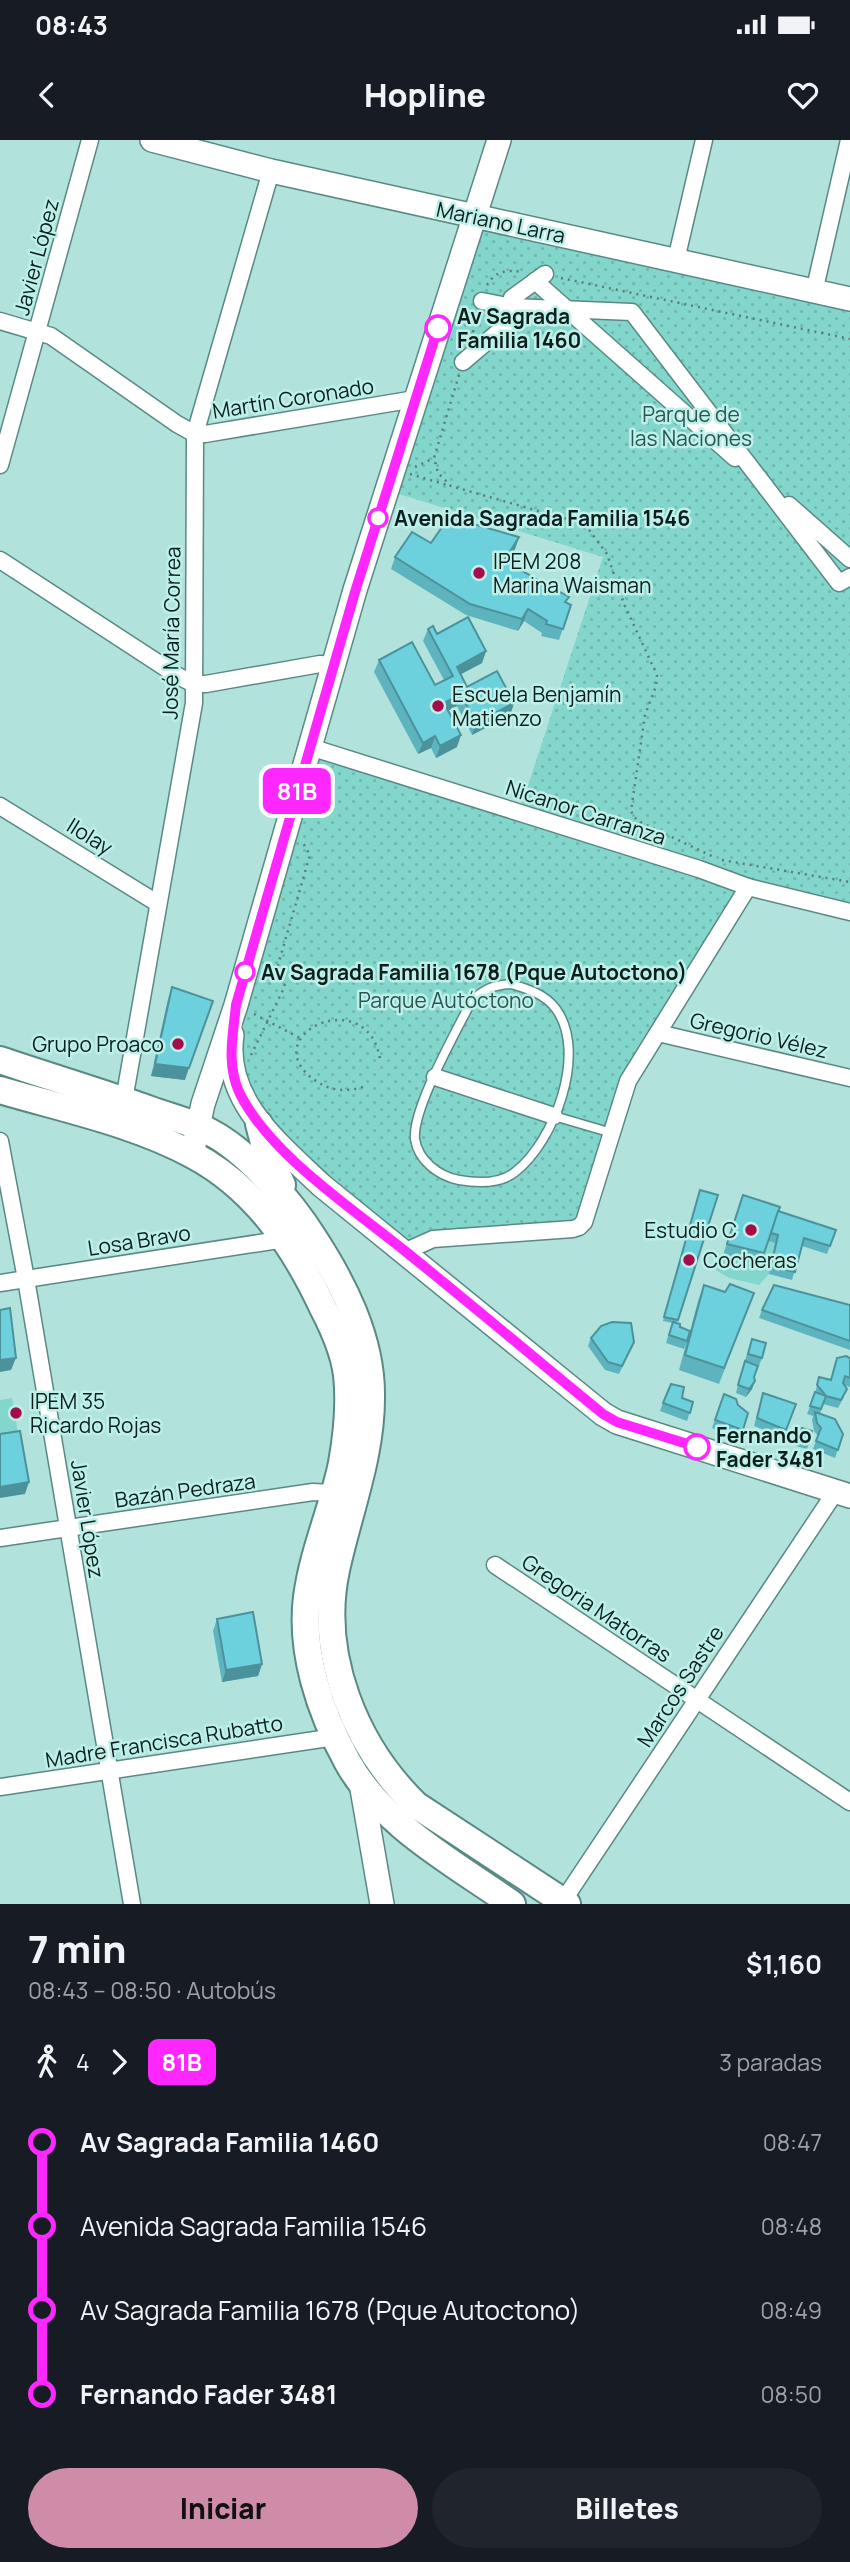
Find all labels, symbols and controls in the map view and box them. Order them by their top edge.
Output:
text: 08:43 [35,7,108,43]
text: Hopline [364,73,486,117]
icon: back [28,76,66,114]
icon: heart [784,76,822,114]
street label: Mariano Larra [434,195,568,249]
street label: Javier López [7,196,65,318]
place label: Av Sagrada Familia 1460 [457,302,581,354]
marker: Av Sagrada Familia 1460 [425,315,451,341]
street label: Martín Coronado [210,371,376,425]
park label: Parque de las Naciones [630,400,752,452]
place label: Avenida Sagrada Familia 1546 [394,504,690,532]
marker: Avenida Sagrada Familia 1546 [368,508,388,528]
street label: José María Correa [155,546,187,720]
place label: IPEM 208 Marina Waisman [493,547,651,599]
marker: IPEM 208 Marina Waisman [471,565,487,581]
place label: Escuela Benjamín Matienzo [452,680,622,732]
marker: Escuela Benjamín Matienzo [430,698,446,714]
line badge: 81B [257,768,337,814]
street label: Nicanor Carranza [502,773,670,851]
text: 81B [277,774,317,807]
street label: Ilolay [62,811,118,861]
place label: Av Sagrada Familia 1678 (Pque Autoctono) [261,958,687,986]
marker: Av Sagrada Familia 1678 (Pque Autoctono) [235,962,255,982]
park label: Parque Autóctono [358,986,534,1014]
street label: Gregorio Vélez [687,1006,831,1064]
place label: Grupo Proaco [32,1030,164,1058]
marker: Grupo Proaco [170,1036,186,1052]
place label: Estudio C [644,1216,737,1244]
street label: Losa Bravo [86,1218,192,1262]
marker: Estudio C [743,1222,759,1238]
place label: Cocheras [703,1246,797,1274]
marker: Cocheras [681,1252,697,1268]
place label: IPEM 35 Ricardo Rojas [30,1387,161,1439]
marker: IPEM 35 Ricardo Rojas [8,1405,24,1421]
place label: Fernando Fader 3481 [716,1421,824,1473]
marker: Fernando Fader 3481 [684,1434,710,1460]
street label: Javier López [65,1458,111,1580]
street label: Bazán Pedraza [113,1466,257,1514]
street label: Gregoria Matorras [517,1548,677,1668]
street label: Marcos Sastre [630,1620,730,1752]
street label: Madre Francisca Rubatto [43,1708,285,1774]
text: 7 min [28,1922,127,1974]
text: $1,160 [746,1946,822,1982]
text: 08:43 – 08:50 · Autobús [28,1974,276,2006]
icon: walk [28,2043,66,2081]
icon: forward [100,2043,138,2081]
text: 81B [162,2045,202,2078]
text: 4 [76,2046,90,2078]
text: 3 paradas [719,2046,822,2078]
text: Av Sagrada Familia 1460 [80,2124,379,2160]
text: 08:47 [763,2126,822,2158]
text: Avenida Sagrada Familia 1546 [80,2208,427,2244]
text: 08:48 [761,2210,822,2242]
text: Av Sagrada Familia 1678 (Pque Autoctono) [80,2292,580,2328]
text: 08:49 [760,2294,822,2326]
text: Fernando Fader 3481 [80,2376,337,2412]
text: 08:50 [760,2378,822,2410]
button: Iniciar [28,2468,418,2548]
button: Billetes [432,2468,822,2548]

